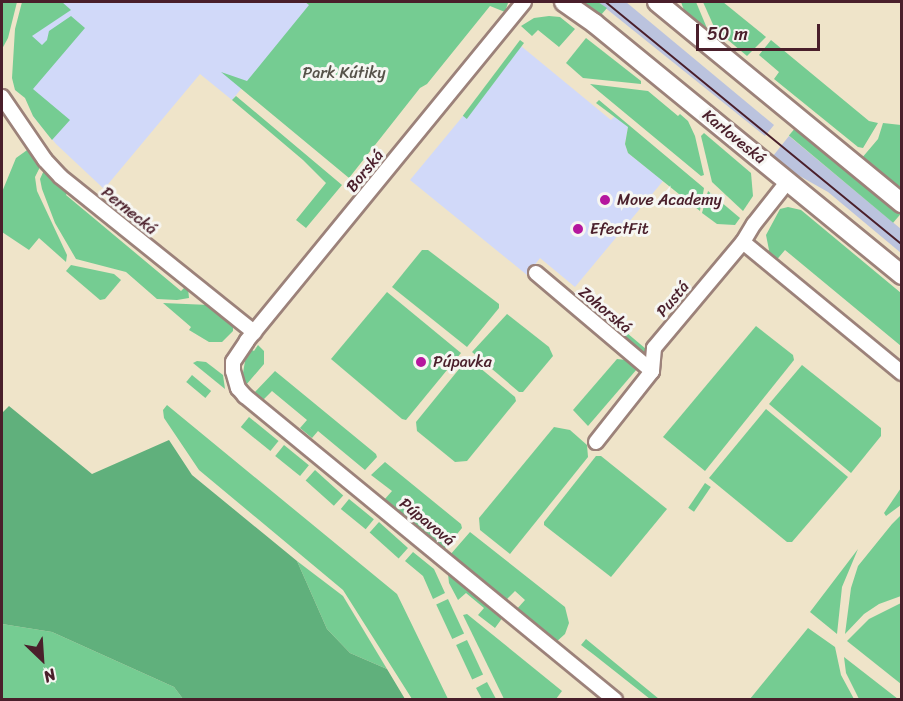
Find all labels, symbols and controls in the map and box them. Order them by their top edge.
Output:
scale bar [699,12,824,50]
text: 50 m [707,18,748,50]
park label: Park Kútiky [302,63,386,83]
street label: Karloveská [698,106,770,168]
street label: Borská [342,146,388,196]
street label: Pernecká [97,183,161,239]
place label: Move Academy [617,190,722,210]
marker: Move Academy [598,193,612,207]
place label: EfectFit [590,219,649,239]
marker: EfectFit [571,222,585,236]
street label: Pustá [653,277,693,321]
street label: Zohorská [575,282,635,338]
place label: Púpavka [433,352,492,372]
marker: Púpavka [414,355,428,369]
street label: Púpavová [395,494,459,550]
north arrow [12,629,72,689]
text: N [39,660,61,691]

